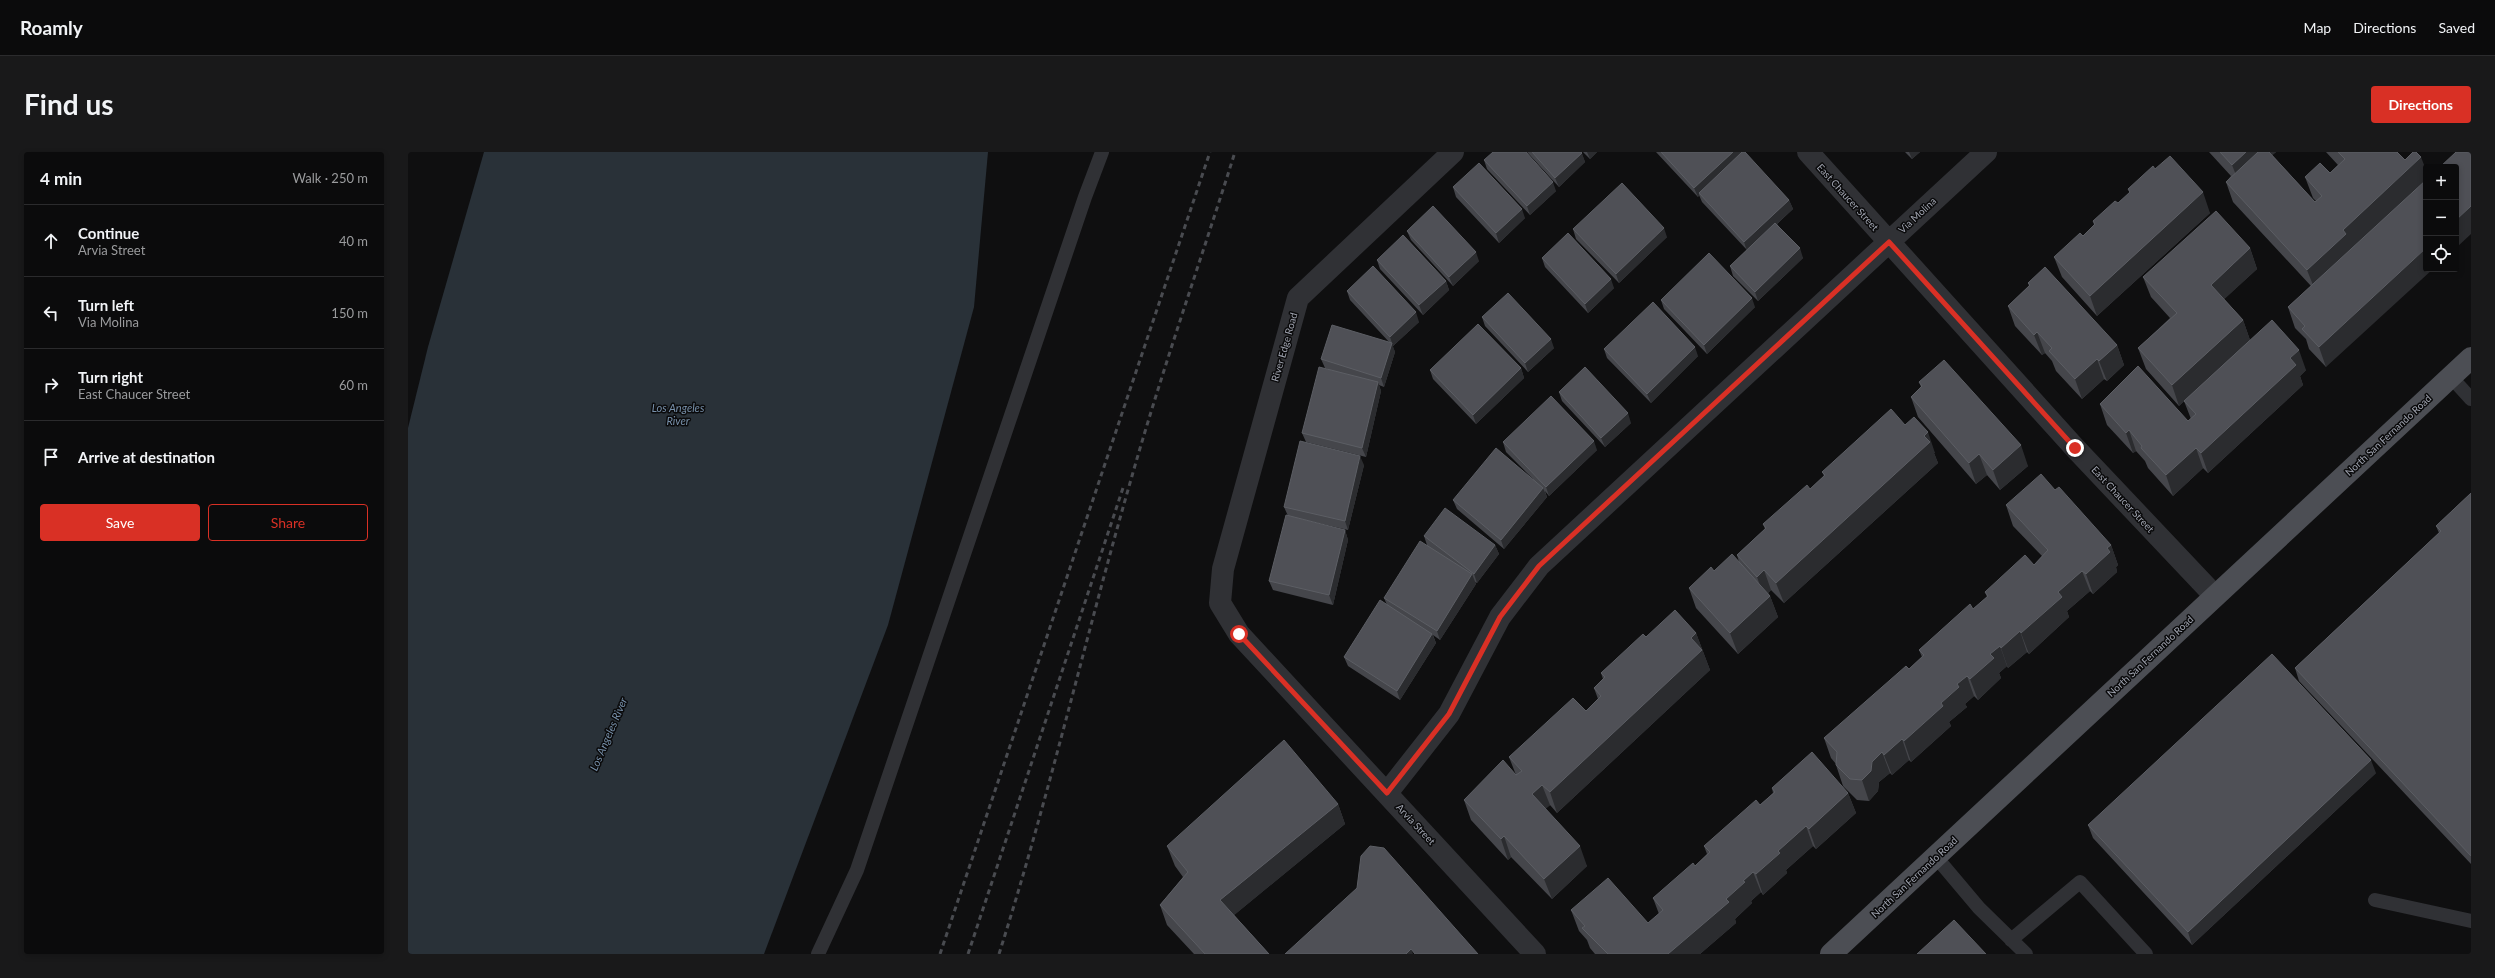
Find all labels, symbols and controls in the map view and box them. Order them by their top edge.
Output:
text: Roamly [20,16,83,39]
text: Map [2304,19,2331,36]
text: Directions [2353,19,2416,36]
text: Saved [2438,19,2475,36]
button: Directions [2371,86,2471,123]
text: Find us [24,87,114,121]
street label: East Chaucer Street [1815,161,1882,233]
map controls [2423,164,2459,272]
button: + [2423,164,2459,200]
text: 4 min [40,168,82,189]
text: Walk · 250 m [292,170,368,186]
street label: Via Molina [1896,195,1938,235]
button: − [2423,200,2459,236]
text: Continue [78,224,139,242]
icon: ahead [40,230,62,252]
text: 40 m [339,233,368,249]
button: locate [2423,236,2459,272]
text: Arvia Street [78,242,145,258]
text: Turn left [78,296,134,314]
icon: left [40,302,62,324]
text: 150 m [331,305,368,321]
street label: River Edge Road [1268,311,1300,383]
text: Via Molina [78,314,139,330]
text: Turn right [78,368,143,386]
icon: right [40,374,62,396]
text: 60 m [339,377,368,393]
text: East Chaucer Street [78,386,190,402]
street label: North San Fernando Road [2342,392,2434,478]
water label: Los Angeles River [652,401,705,427]
route end [2066,439,2084,457]
icon: arrive [40,446,62,468]
text: Arrive at destination [78,448,215,466]
street label: East Chaucer Street [2089,463,2157,535]
button: Save [40,504,200,541]
button: Share [208,504,368,541]
street label: North San Fernando Road [2104,613,2196,699]
route start [1230,625,1248,643]
water label: Los Angeles River [587,695,629,773]
street label: Arvia Street [1394,801,1438,847]
street label: North San Fernando Road [1868,834,1960,920]

